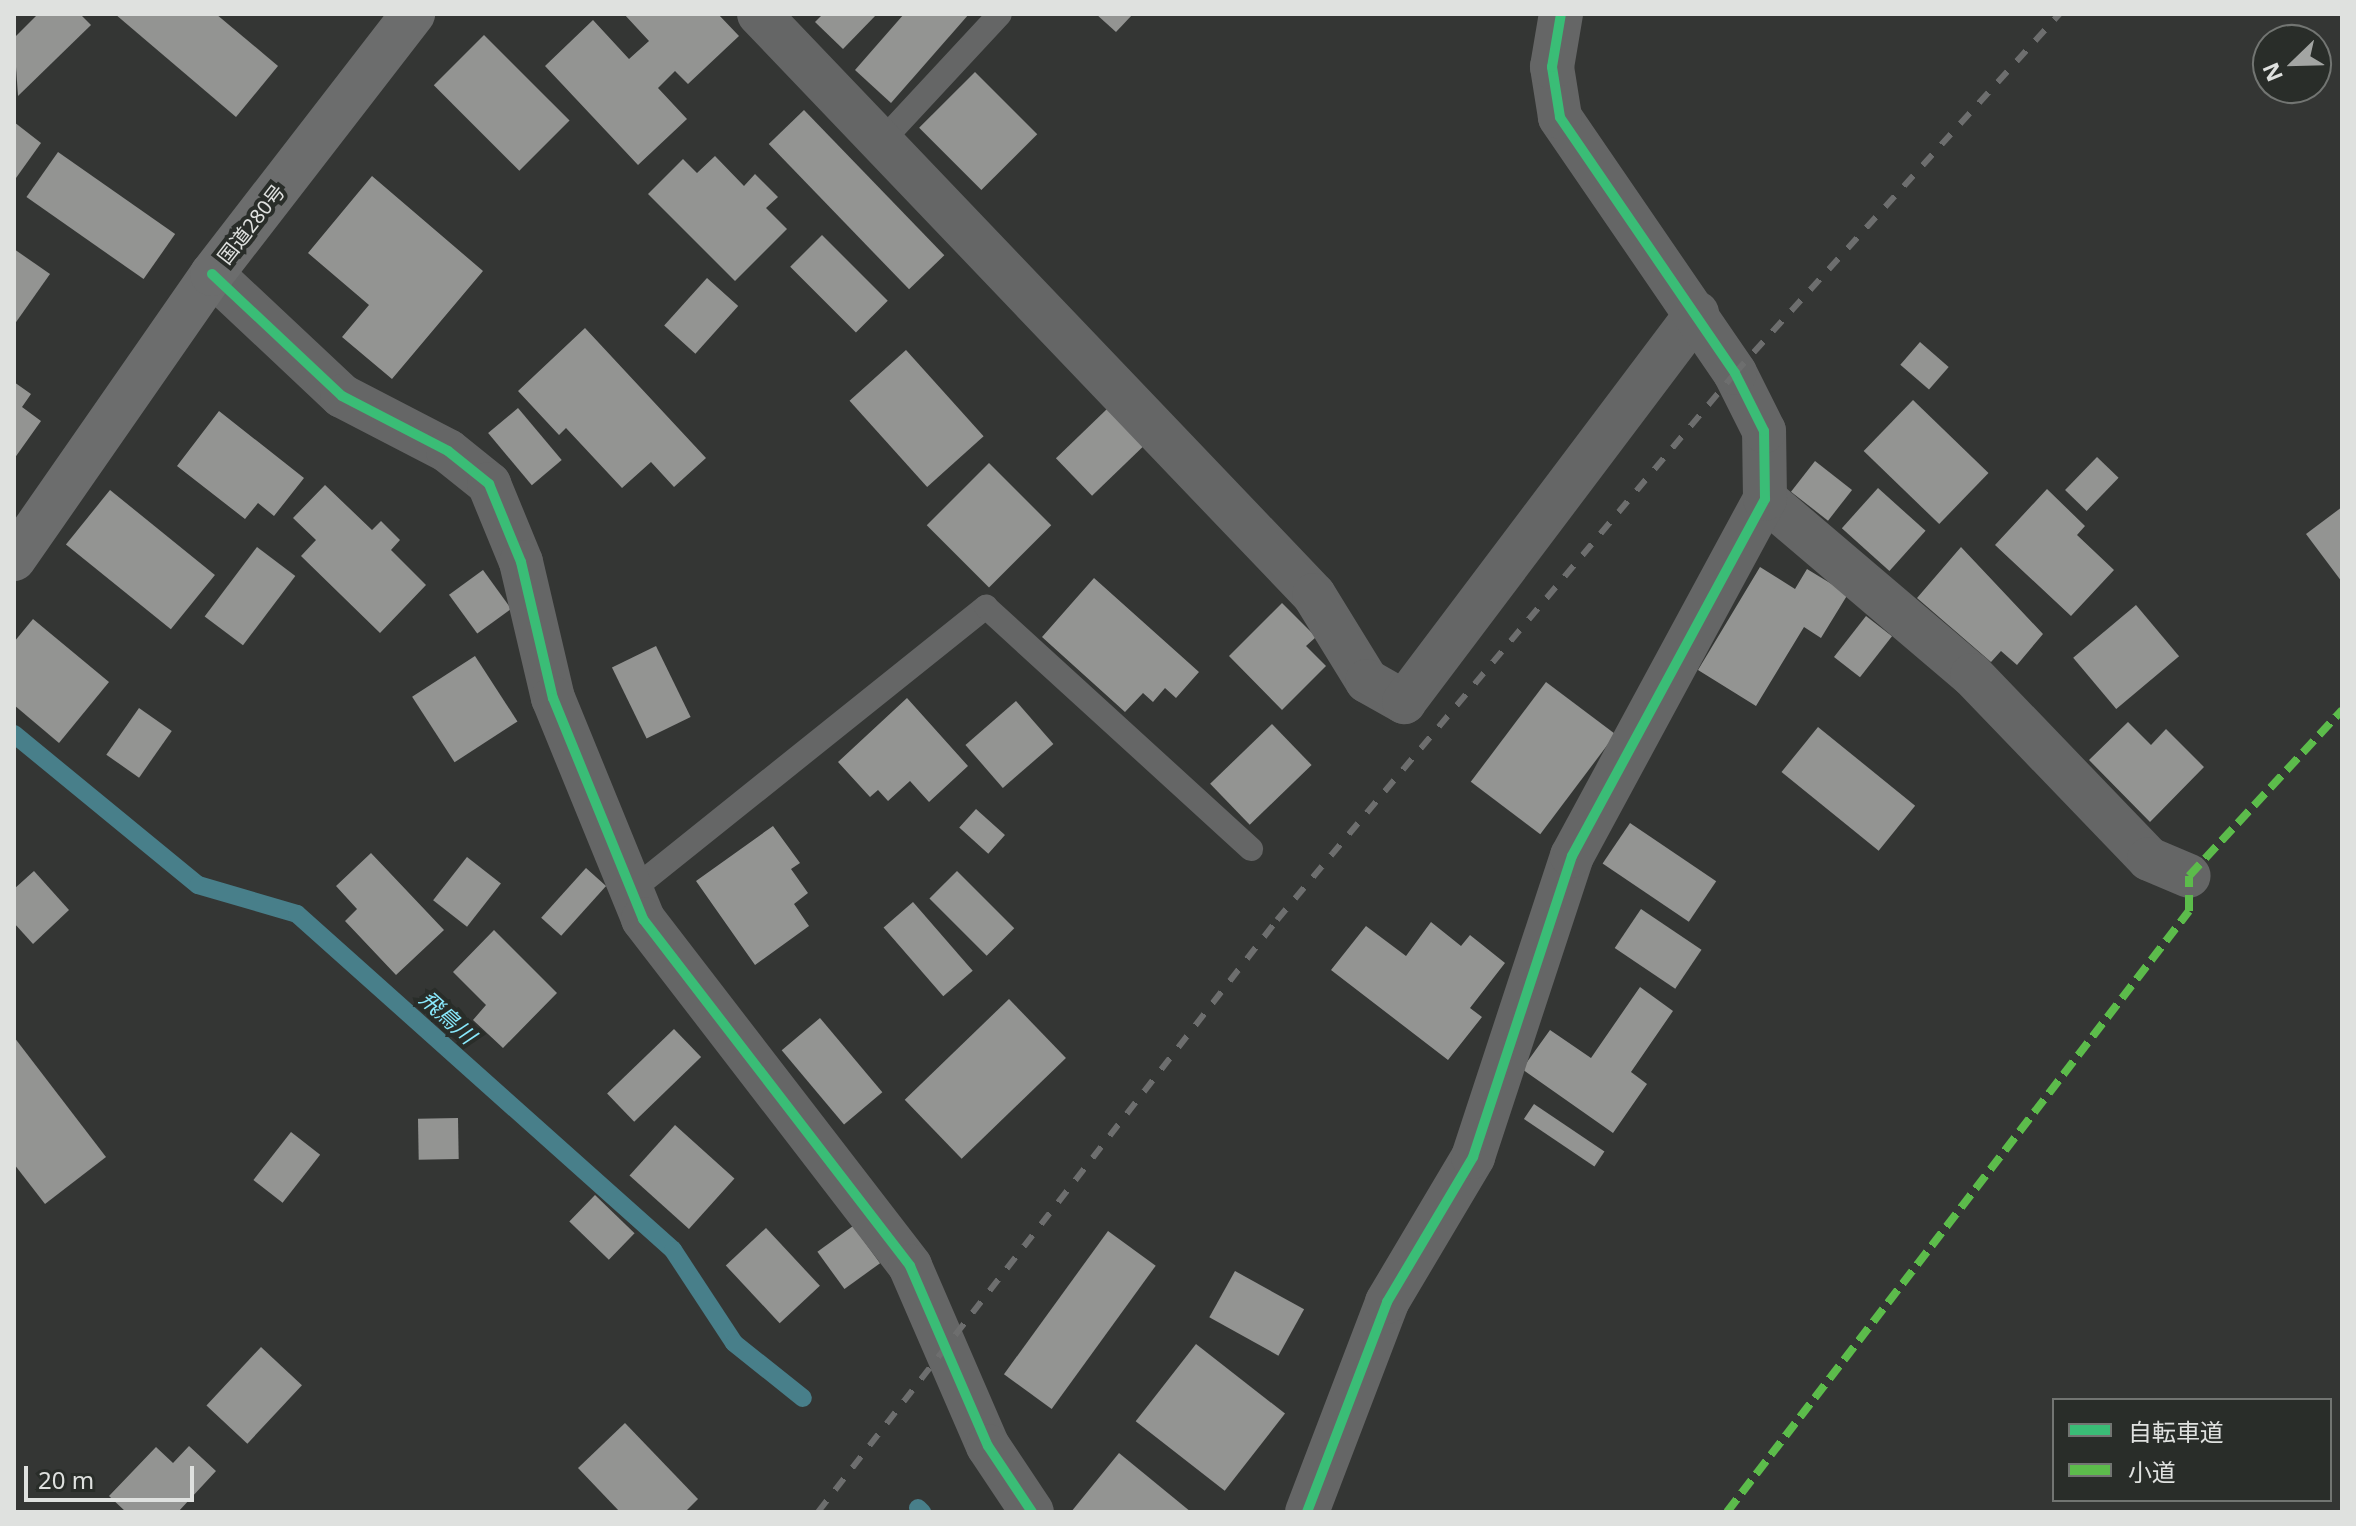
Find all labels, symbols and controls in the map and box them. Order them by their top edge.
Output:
north arrow [2252,24,2332,104]
text: N [2254,59,2289,87]
street label: 国道280号 [213,179,289,269]
water label: 飛鳥川 [415,985,481,1049]
legend [2052,1398,2332,1502]
text: 自転車道 [2128,1415,2224,1448]
scale bar [28,1450,198,1500]
text: 小道 [2128,1455,2176,1488]
text: 20 m [38,1463,94,1496]

